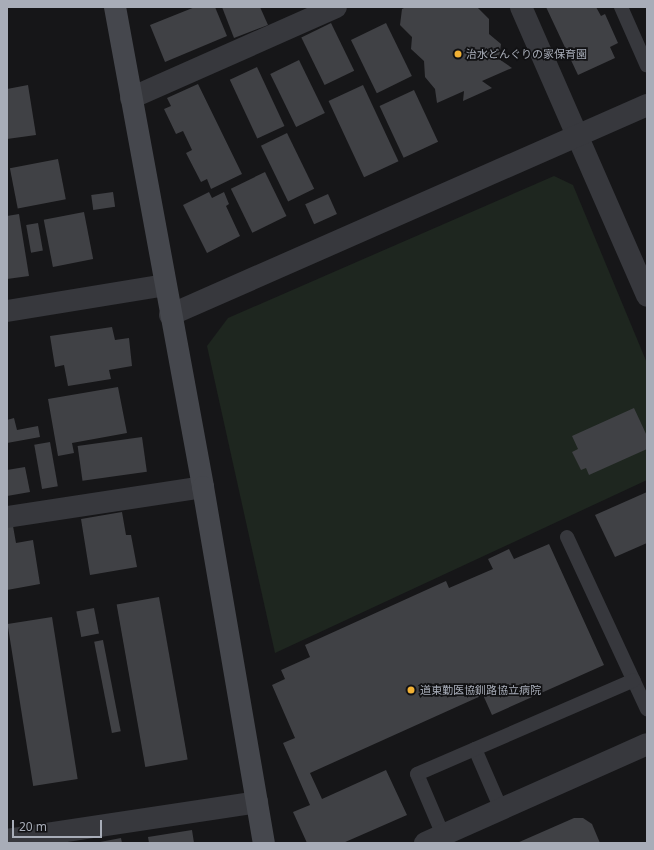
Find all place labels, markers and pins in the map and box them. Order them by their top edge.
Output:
place label: 治水どんぐりの家保育園 [466,47,587,61]
marker: 治水どんぐりの家保育園 [453,49,463,59]
place label: 道東勤医協釧路協立病院 [420,683,541,697]
marker: 道東勤医協釧路協立病院 [405,684,417,696]

